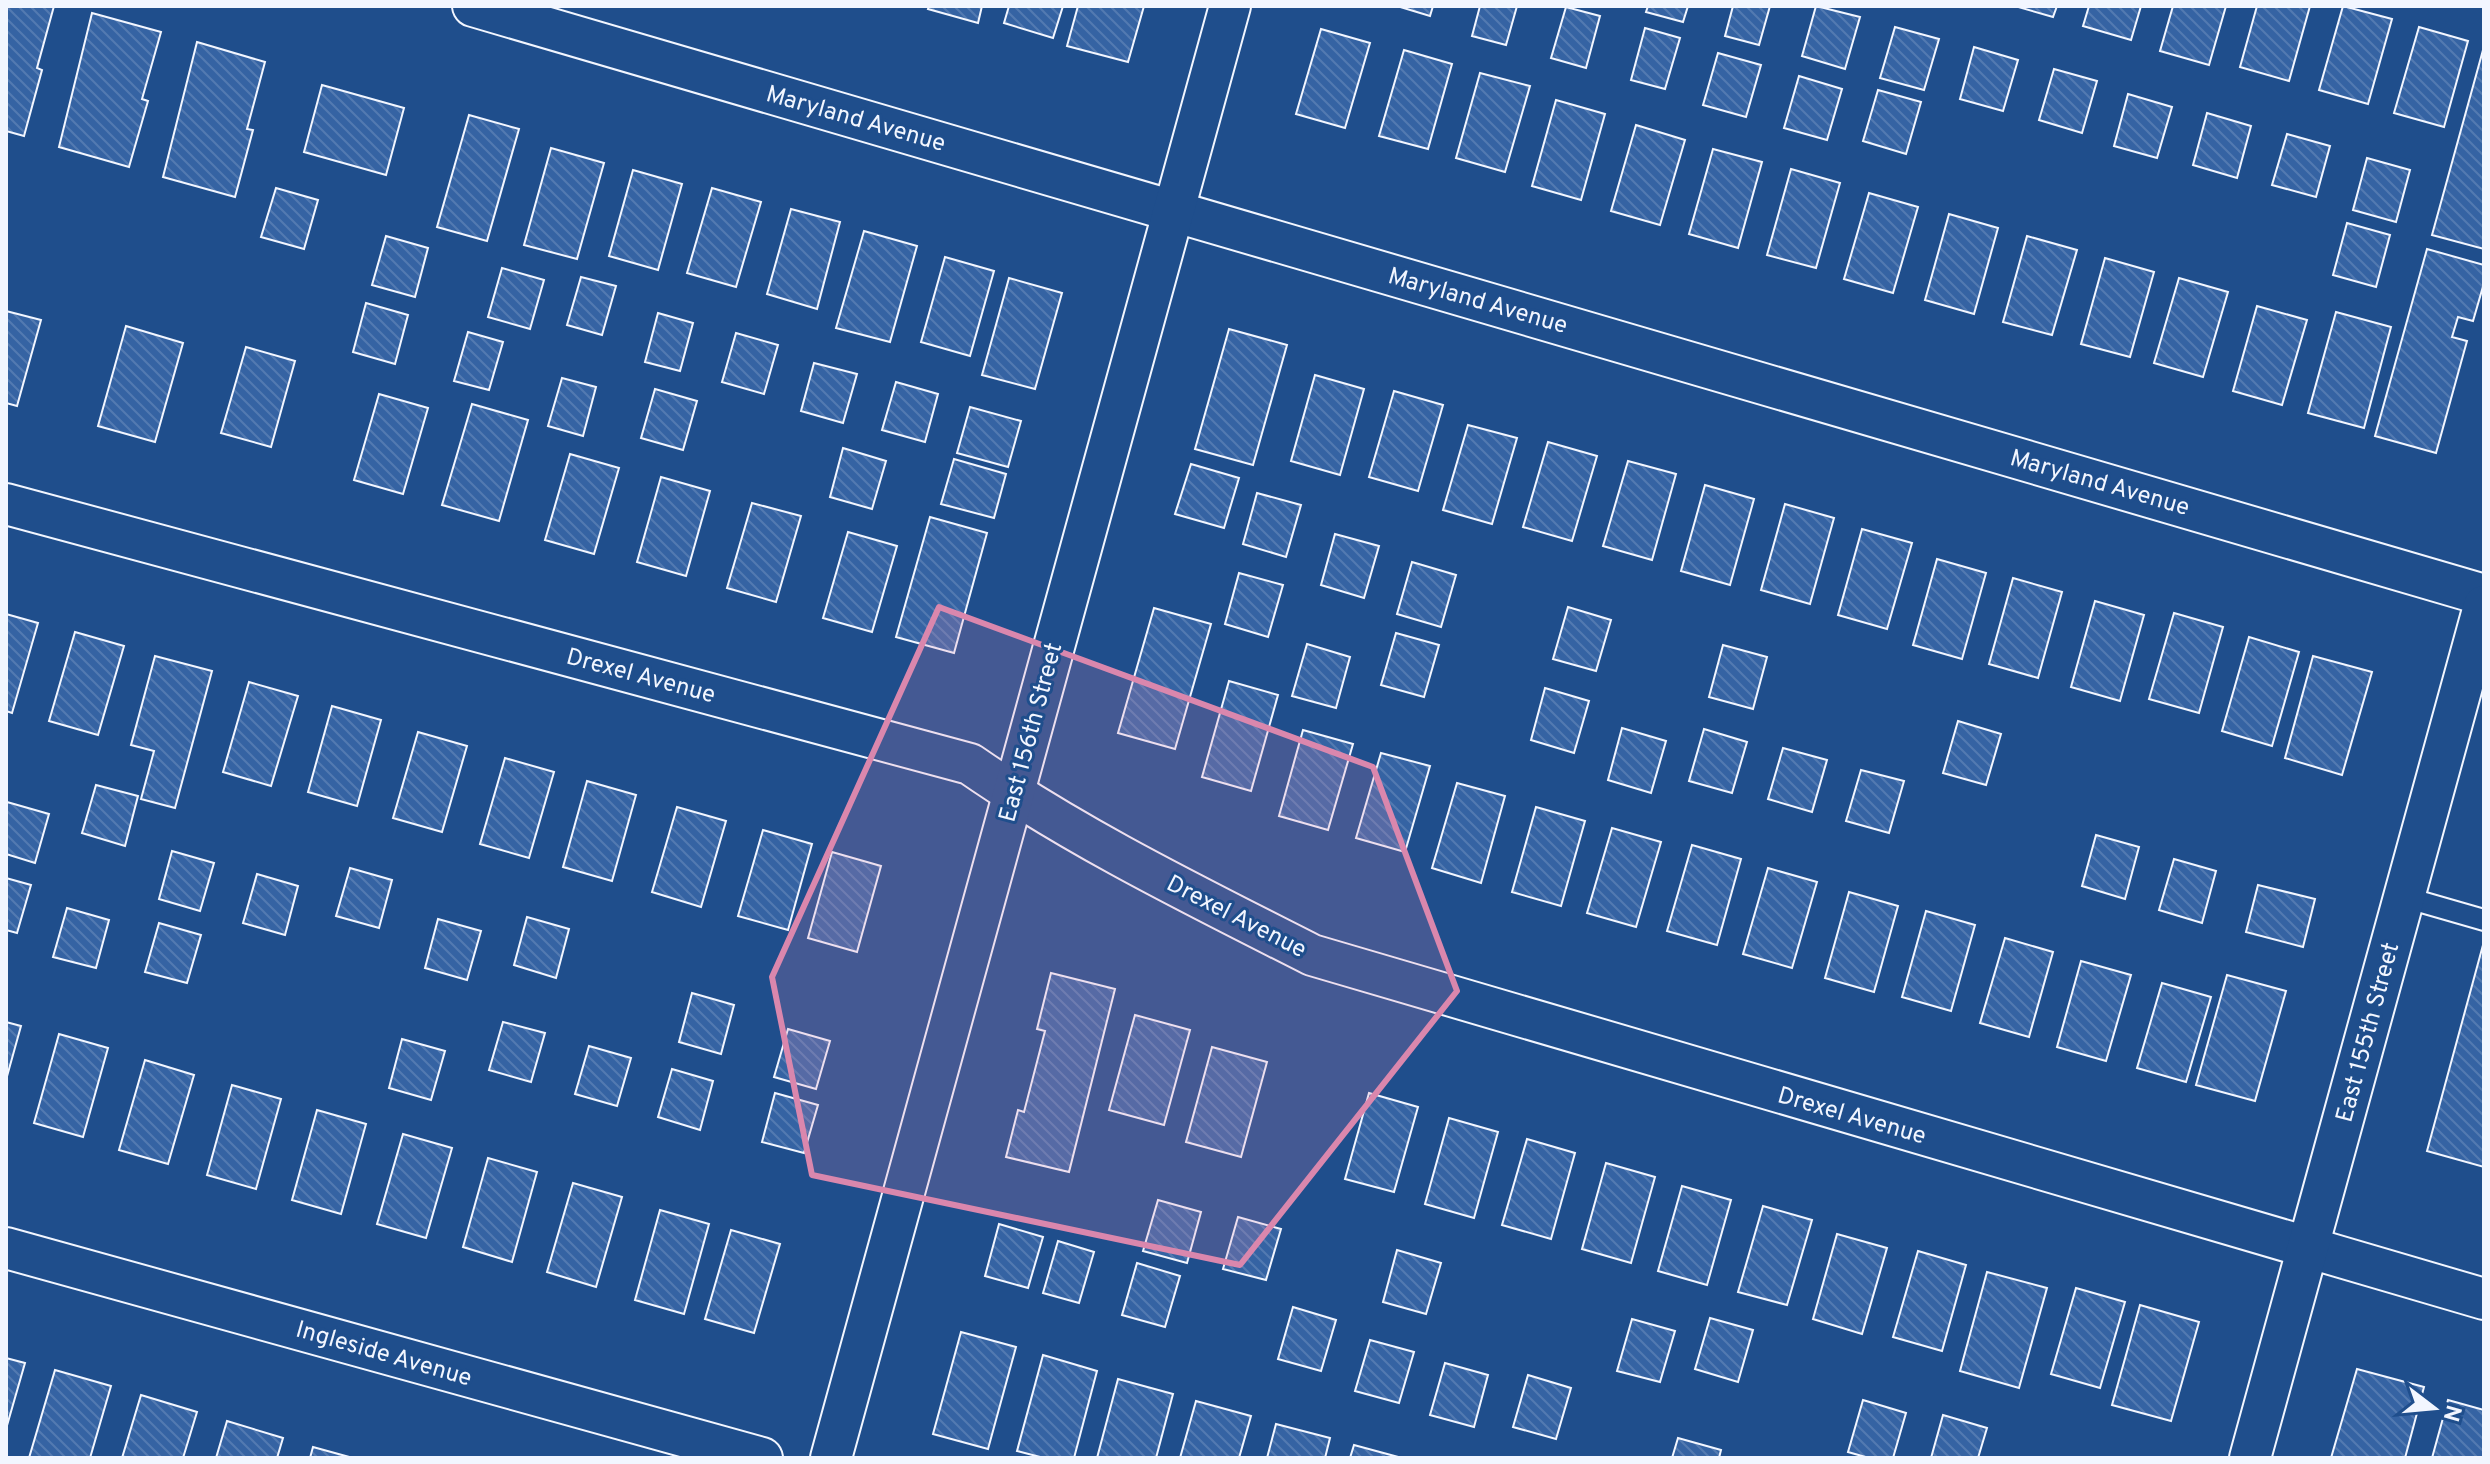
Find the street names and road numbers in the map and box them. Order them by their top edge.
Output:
street label: Maryland Avenue [762,80,949,160]
street label: Maryland Avenue [1384,262,1571,342]
street label: Maryland Avenue [2006,444,2193,524]
street label: East 156th Street [994,639,1070,826]
street label: Drexel Avenue [563,643,718,711]
street label: Drexel Avenue [1161,870,1311,966]
street label: East 155th Street [2330,939,2407,1126]
street label: Drexel Avenue [1774,1081,1929,1152]
street label: Ingleside Avenue [292,1315,475,1394]

